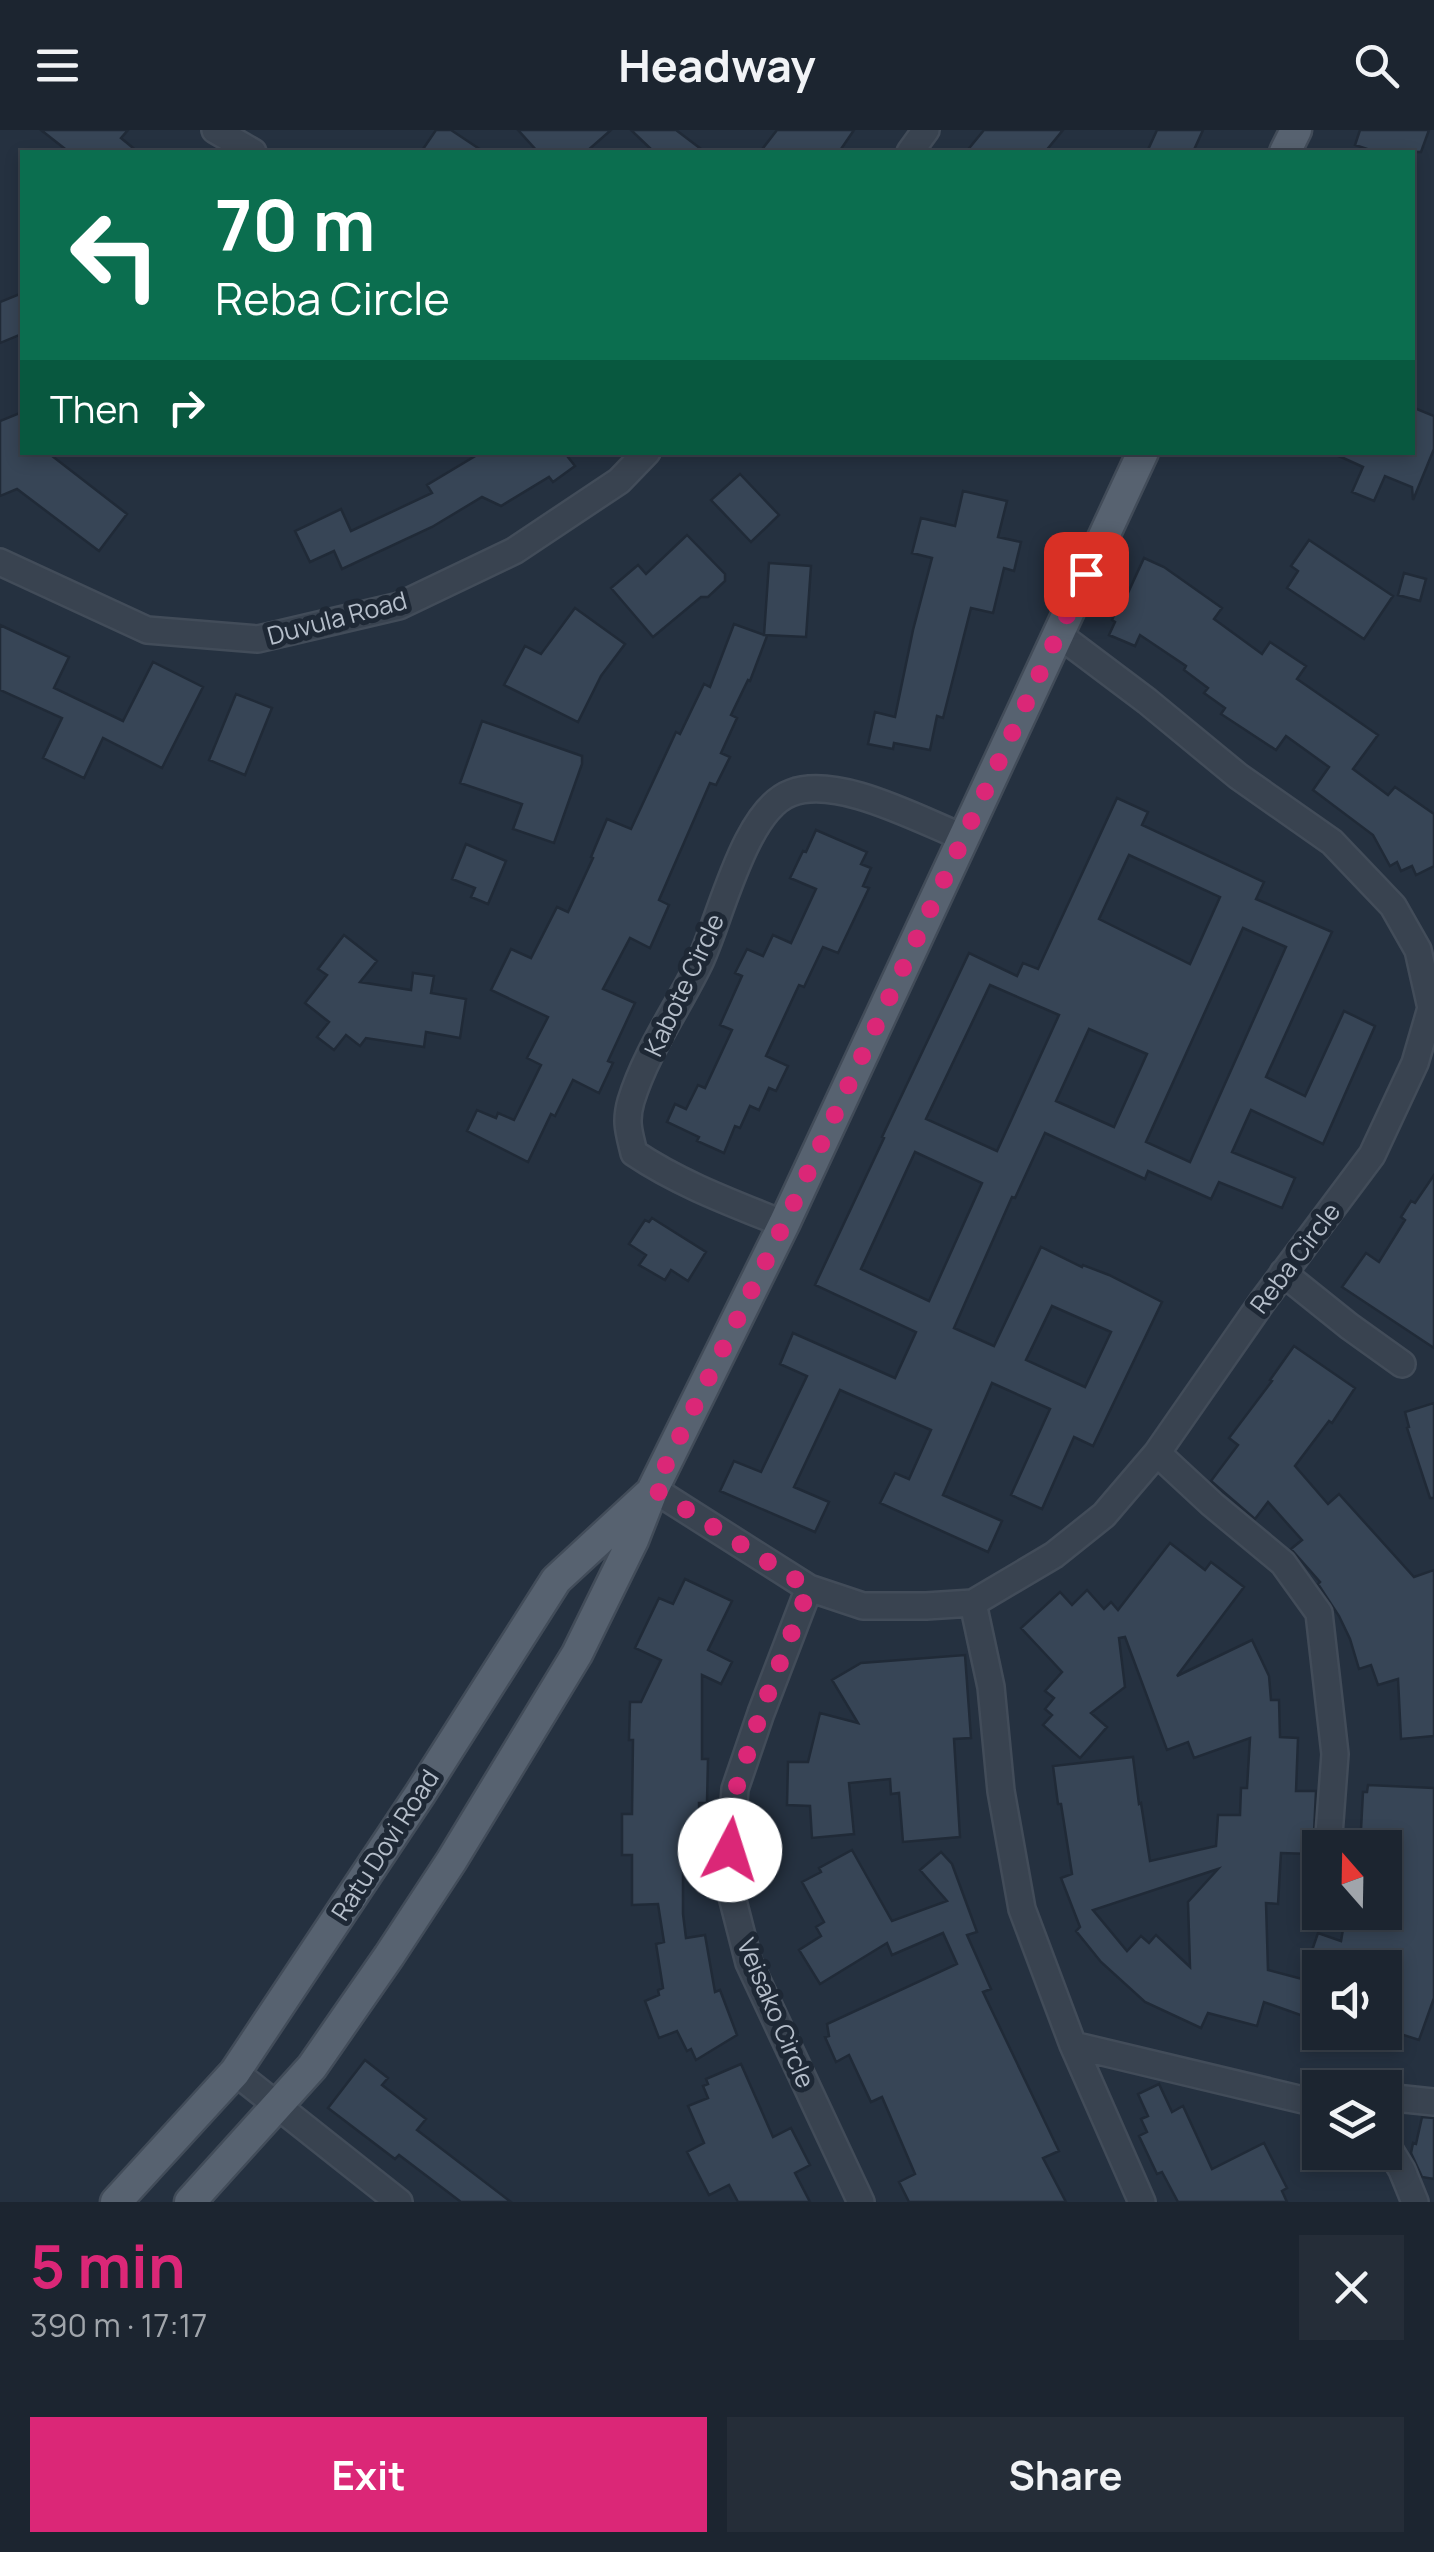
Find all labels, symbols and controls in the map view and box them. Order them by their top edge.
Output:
text: Headway [618,34,816,96]
icon: menu [30,38,85,93]
icon: search [1349,38,1404,93]
text: 70 m [215,176,375,272]
icon: left [50,190,180,320]
text: Reba Circle [215,267,450,329]
icon: right [159,380,214,435]
text: Then [50,382,139,434]
pin [1044,532,1129,617]
icon: arrive [1059,547,1114,602]
street label: Duvula Road [263,582,411,653]
street label: Kabote Circle [635,908,732,1062]
street label: Reba Circle [1241,1195,1348,1320]
street label: Ratu Dovi Road [323,1762,446,1927]
position arrow [678,1798,782,1902]
north arrow [1302,1830,1402,1930]
map controls [1302,1830,1402,2170]
street label: Veisako Circle [729,1933,824,2093]
button: sound [1302,1950,1402,2050]
button: layers [1302,2070,1402,2170]
text: 5 min [30,2224,185,2306]
button: close [1299,2235,1404,2340]
text: 390 m · 17:17 [30,2303,207,2347]
button: Exit [30,2417,707,2532]
button: Share [727,2417,1404,2532]

